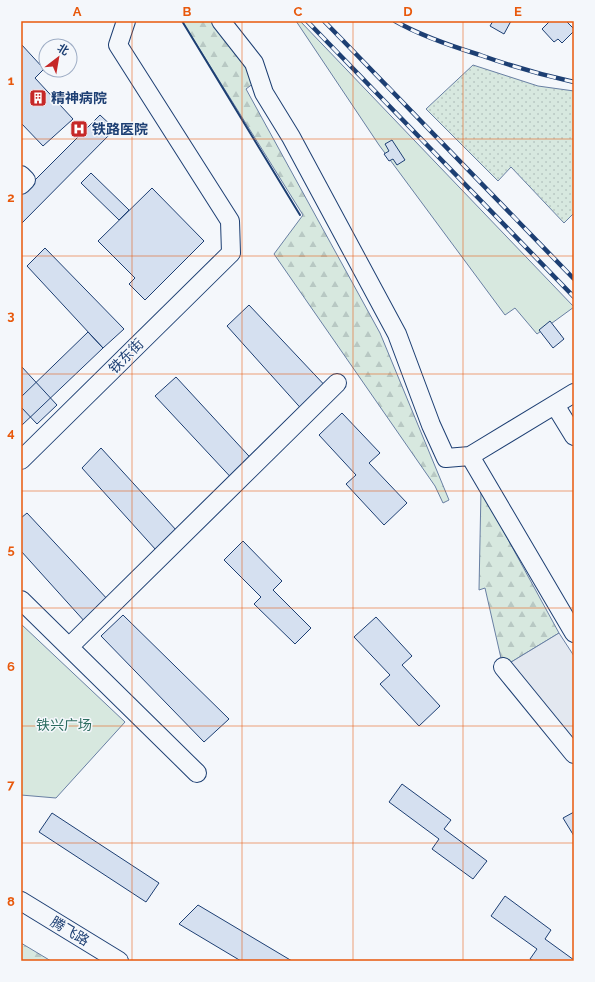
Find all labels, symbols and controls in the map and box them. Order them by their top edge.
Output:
text: A [73,4,82,19]
text: B [183,4,192,19]
text: C [294,4,303,19]
text: D [403,4,413,19]
text: E [514,4,522,19]
north arrow [38,38,78,78]
text: 北 [55,41,71,58]
text: 1 [8,73,15,88]
building icon: 精神病院 [28,88,48,108]
place label: 精神病院 [51,90,107,106]
hospital icon: 铁路医院 [69,119,89,139]
place label: 铁路医院 [92,121,148,137]
text: 2 [7,190,15,205]
text: 3 [7,308,15,323]
street label: 铁东街 [105,335,147,377]
text: 4 [7,425,15,440]
text: 5 [7,542,15,557]
text: 6 [7,659,15,674]
park label: 铁兴广场 [36,717,92,733]
text: 7 [7,777,15,792]
text: 8 [7,894,15,909]
street label: 腾飞路 [48,913,92,949]

